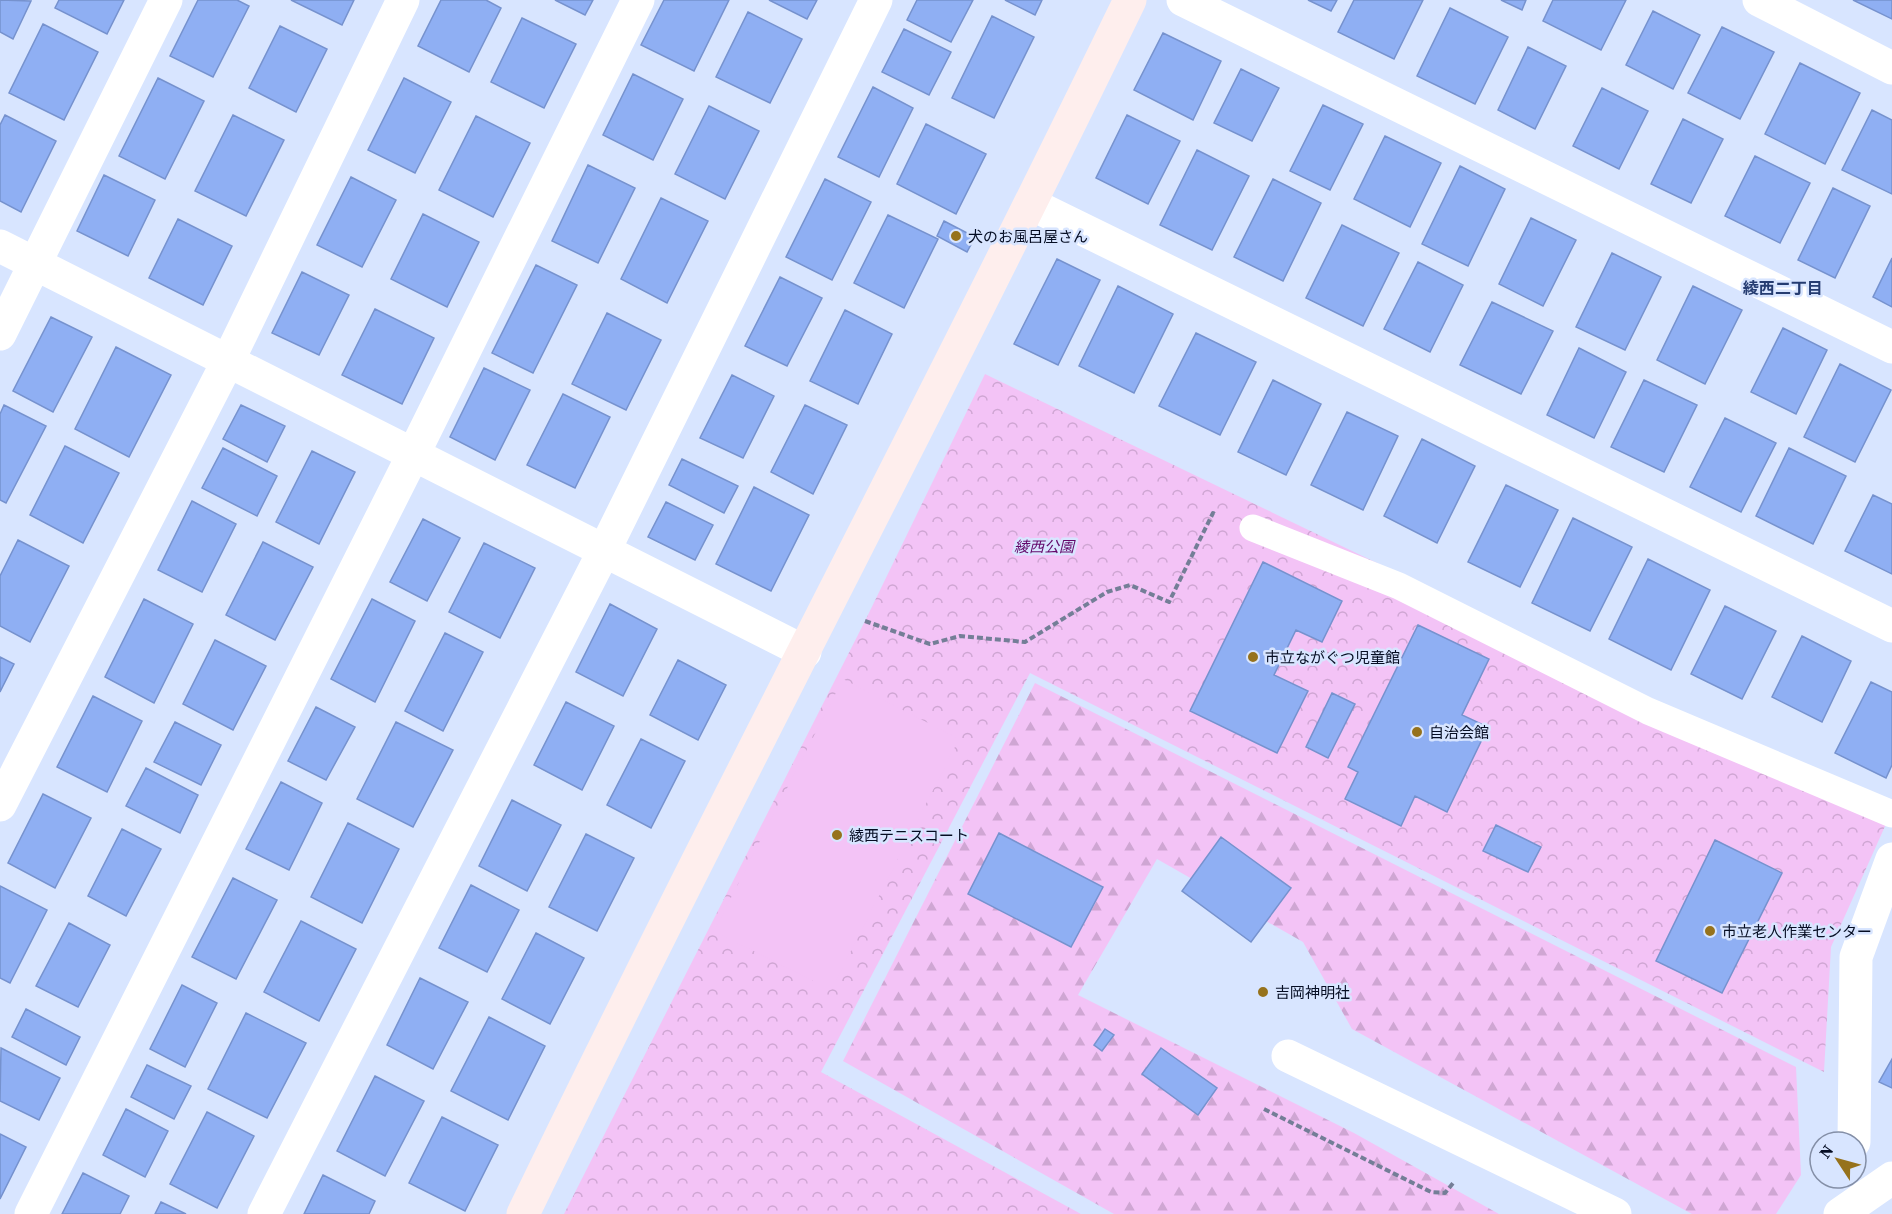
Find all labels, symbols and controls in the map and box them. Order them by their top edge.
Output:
place label: 犬のお風呂屋さん [968,226,1088,247]
marker: 犬のお風呂屋さん [949,229,963,243]
district label: 綾西二丁目 [1743,277,1823,299]
park label: 綾西公園 [1014,536,1076,557]
place label: 市立ながぐつ児童館 [1265,647,1400,668]
marker: 市立ながぐつ児童館 [1246,650,1260,664]
place label: 自治会館 [1429,722,1489,743]
marker: 自治会館 [1410,725,1424,739]
place label: 綾西テニスコート [849,825,969,846]
marker: 綾西テニスコート [830,828,844,842]
place label: 市立老人作業センター [1722,921,1872,942]
marker: 市立老人作業センター [1703,924,1717,938]
place label: 吉岡神明社 [1275,982,1350,1003]
marker: 吉岡神明社 [1256,985,1270,999]
north arrow [1808,1130,1868,1190]
text: N [1814,1140,1838,1162]

